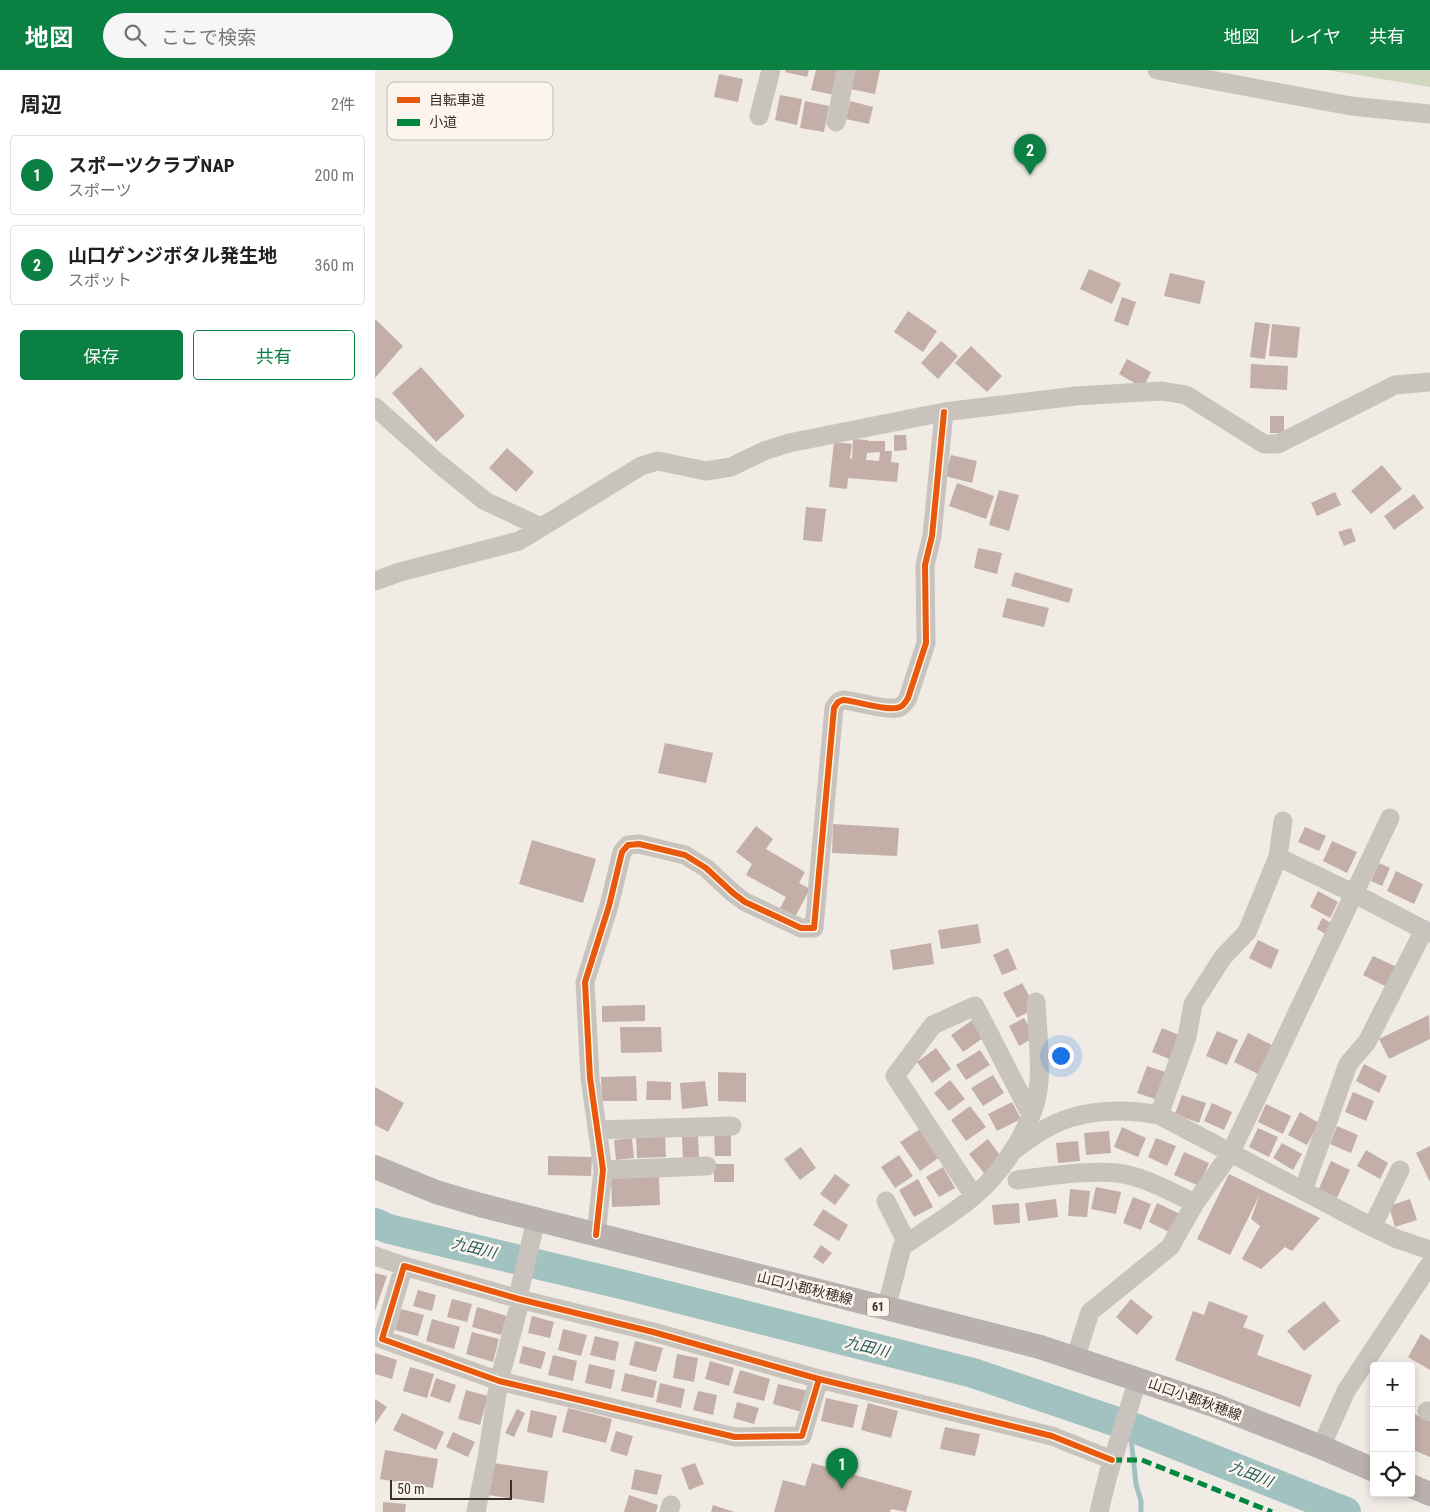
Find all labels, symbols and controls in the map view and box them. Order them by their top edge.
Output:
search box [103,13,453,58]
icon: search [121,21,149,49]
text: 地図 [25,24,73,52]
text: ここで検索 [161,26,256,49]
text: 地図 [1224,26,1260,47]
text: レイヤ [1288,26,1341,47]
text: 共有 [1369,26,1405,47]
legend [387,82,553,140]
text: 自転車道 [429,92,485,108]
text: 周辺 [20,93,62,117]
text: 2件 [331,95,355,114]
text: 小道 [429,114,457,130]
pin: 2 [1014,134,1046,175]
text: スポーツクラブNAP [68,154,235,177]
text: 1 [33,166,41,185]
text: 200 m [315,166,354,185]
text: スポーツ [68,181,132,200]
text: 山口ゲンジボタル発生地 [68,244,277,267]
text: 2 [33,256,41,275]
text: 360 m [315,256,354,275]
text: スポット [68,271,132,290]
button: 保存 [20,330,183,380]
button: 共有 [193,330,355,380]
your location [1048,1043,1074,1069]
water label: 九田川 [450,1234,500,1263]
street label: 山口小郡秋穂線 [756,1268,854,1308]
road number: 61 [867,1298,889,1316]
water label: 九田川 [843,1333,893,1362]
map controls [1370,1362,1415,1497]
button: + [1370,1362,1415,1407]
street label: 山口小郡秋穂線 [1146,1375,1244,1423]
button: − [1370,1407,1415,1452]
pin: 1 [826,1448,858,1489]
button: locate [1370,1452,1415,1497]
water label: 九田川 [1227,1457,1277,1492]
scale bar [390,1477,513,1500]
text: 50 m [397,1481,425,1497]

